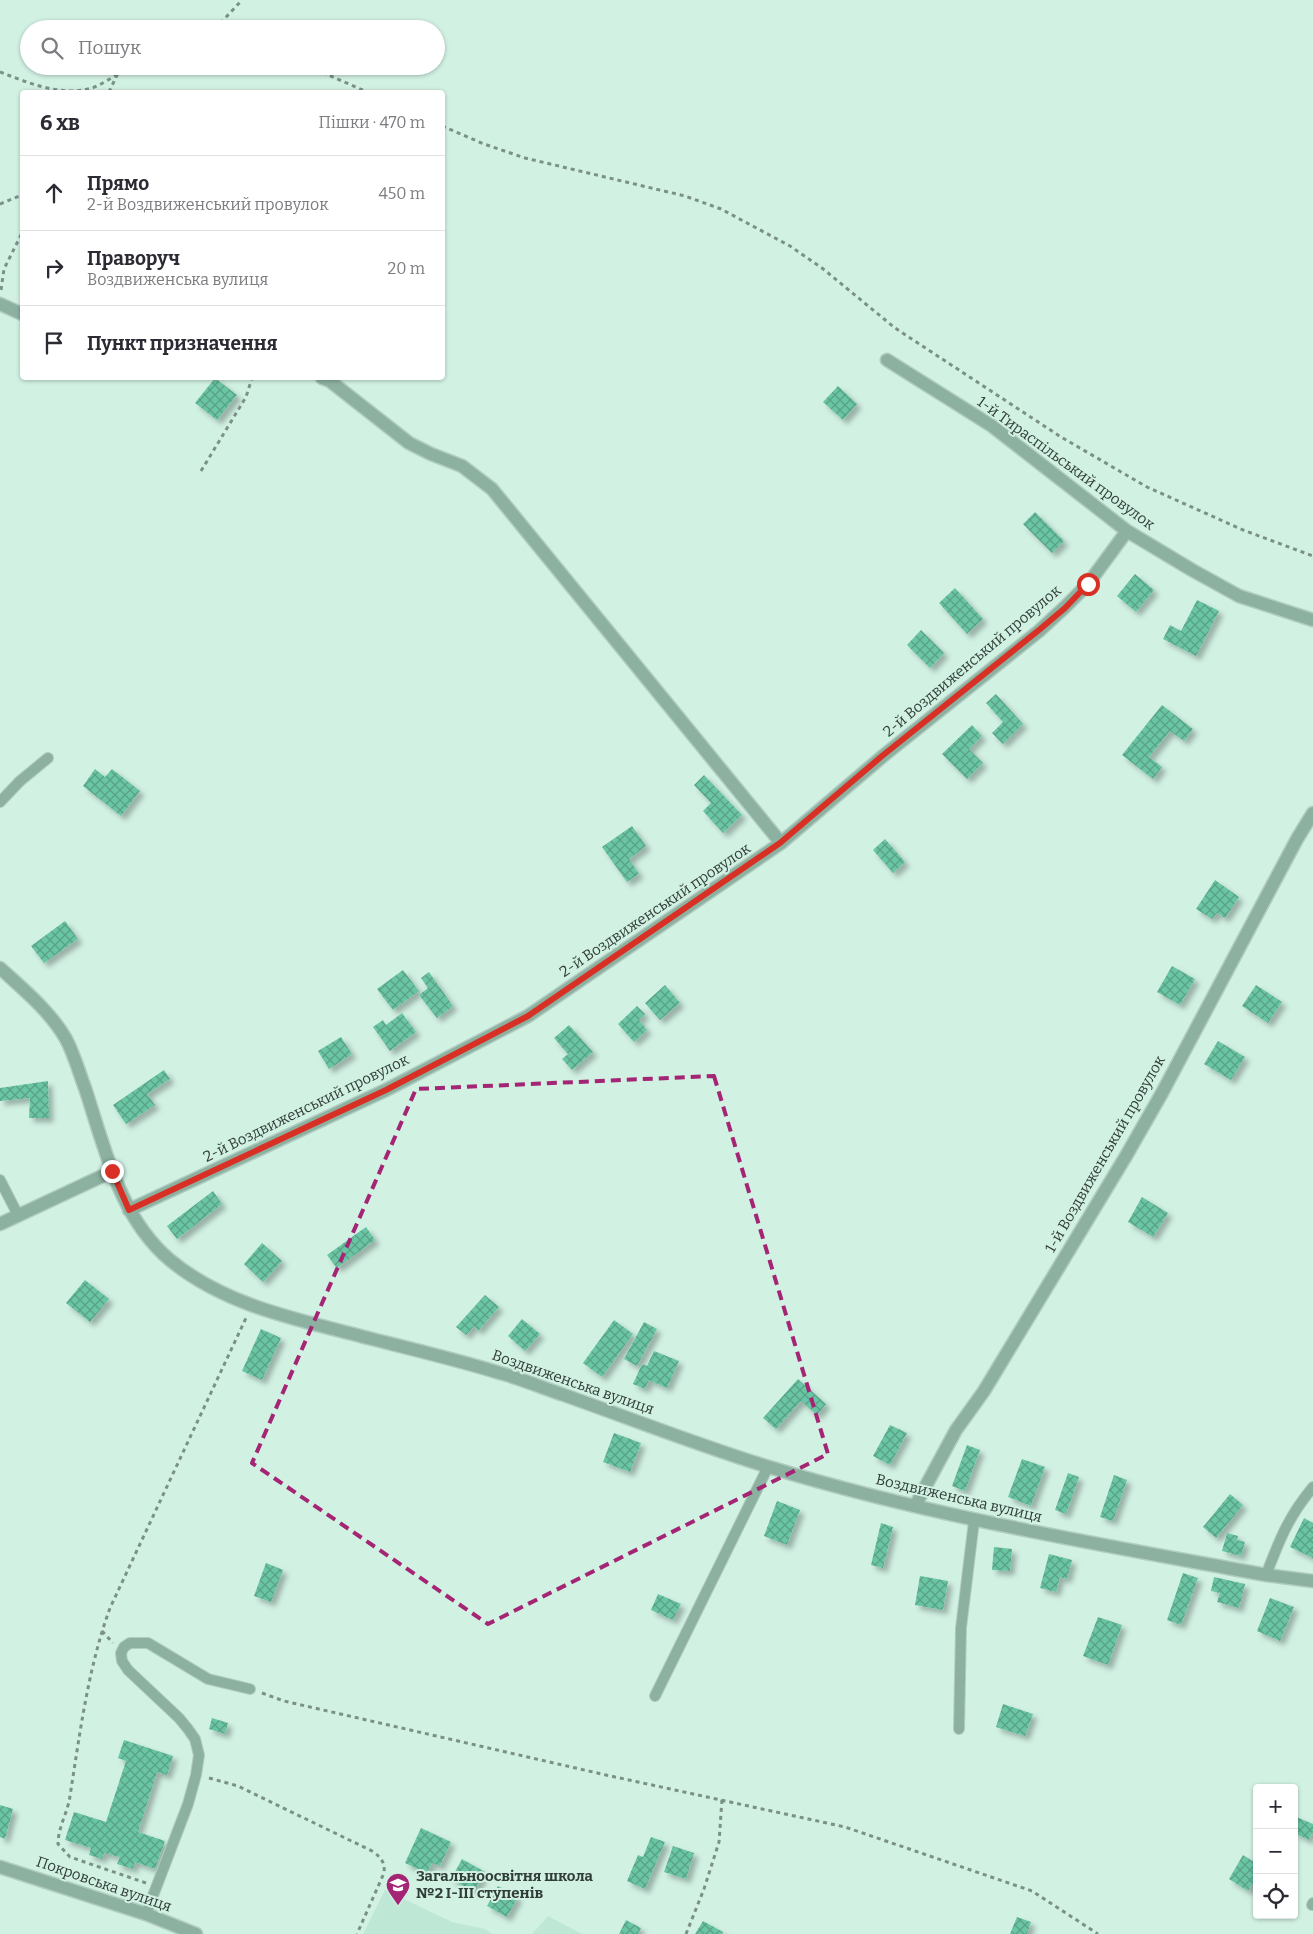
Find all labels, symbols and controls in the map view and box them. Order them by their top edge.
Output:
search box [20,20,445,75]
icon: search [38,34,66,62]
text: Пошук [78,36,141,59]
text: 6 хв [40,110,80,136]
text: Пішки · 470 m [319,113,425,132]
text: Прямо [87,172,149,195]
icon: ahead [40,179,68,207]
text: 450 m [378,184,425,203]
text: 2-й Воздвиженський провулок [87,195,329,214]
text: Праворуч [87,247,180,270]
icon: right [40,254,68,282]
text: 20 m [388,259,425,278]
text: Воздвиженська вулиця [87,270,268,289]
icon: arrive [40,329,68,357]
text: Пункт призначення [87,332,278,355]
street label: 1-й Тираспільський провулок [974,392,1159,534]
route start [1077,573,1100,596]
street label: 2-й Воздвиженський провулок [879,581,1065,741]
street label: 2-й Воздвиженський провулок [556,839,754,981]
street label: 2-й Воздвиженський провулок [200,1050,412,1166]
street label: 1-й Воздвиженський провулок [1041,1052,1169,1256]
route end [101,1160,124,1183]
street label: Воздвиженська вулиця [490,1346,656,1418]
street label: Воздвиженська вулиця [874,1470,1044,1526]
map controls [1253,1784,1298,1919]
button: + [1253,1784,1298,1829]
button: − [1253,1829,1298,1874]
street label: Покровська вулиця [34,1852,174,1916]
place label: Загальноосвітня школа №2 I-III ступенів [416,1867,594,1902]
school or university icon: Загальноосвітня школа №2 I-III ступенів [385,1872,411,1906]
button: locate [1253,1874,1298,1919]

